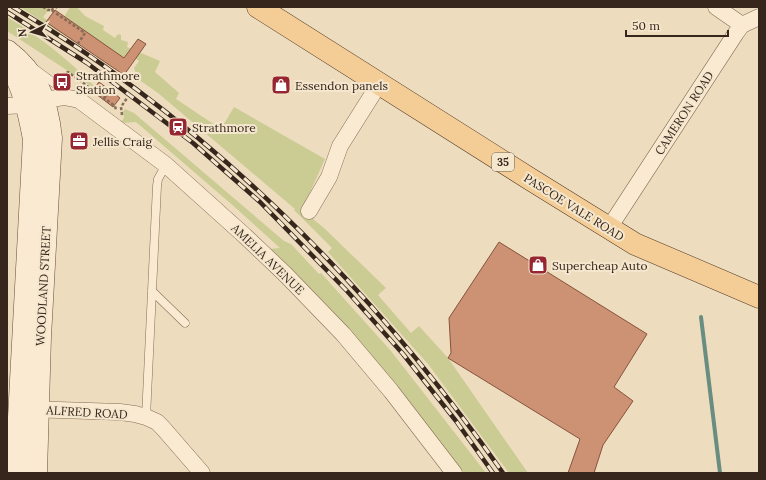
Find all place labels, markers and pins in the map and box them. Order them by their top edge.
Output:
place label: Strathmore Station [76,68,140,97]
bus stop icon: Strathmore Station [51,71,73,93]
shop icon: Essendon panels [270,74,292,96]
place label: Essendon panels [295,78,388,93]
station icon: Strathmore [167,116,189,138]
place label: Strathmore [192,120,256,135]
office icon: Jellis Craig [68,130,90,152]
place label: Jellis Craig [92,134,152,149]
shop icon: Supercheap Auto [527,254,549,276]
place label: Supercheap Auto [552,258,648,273]

